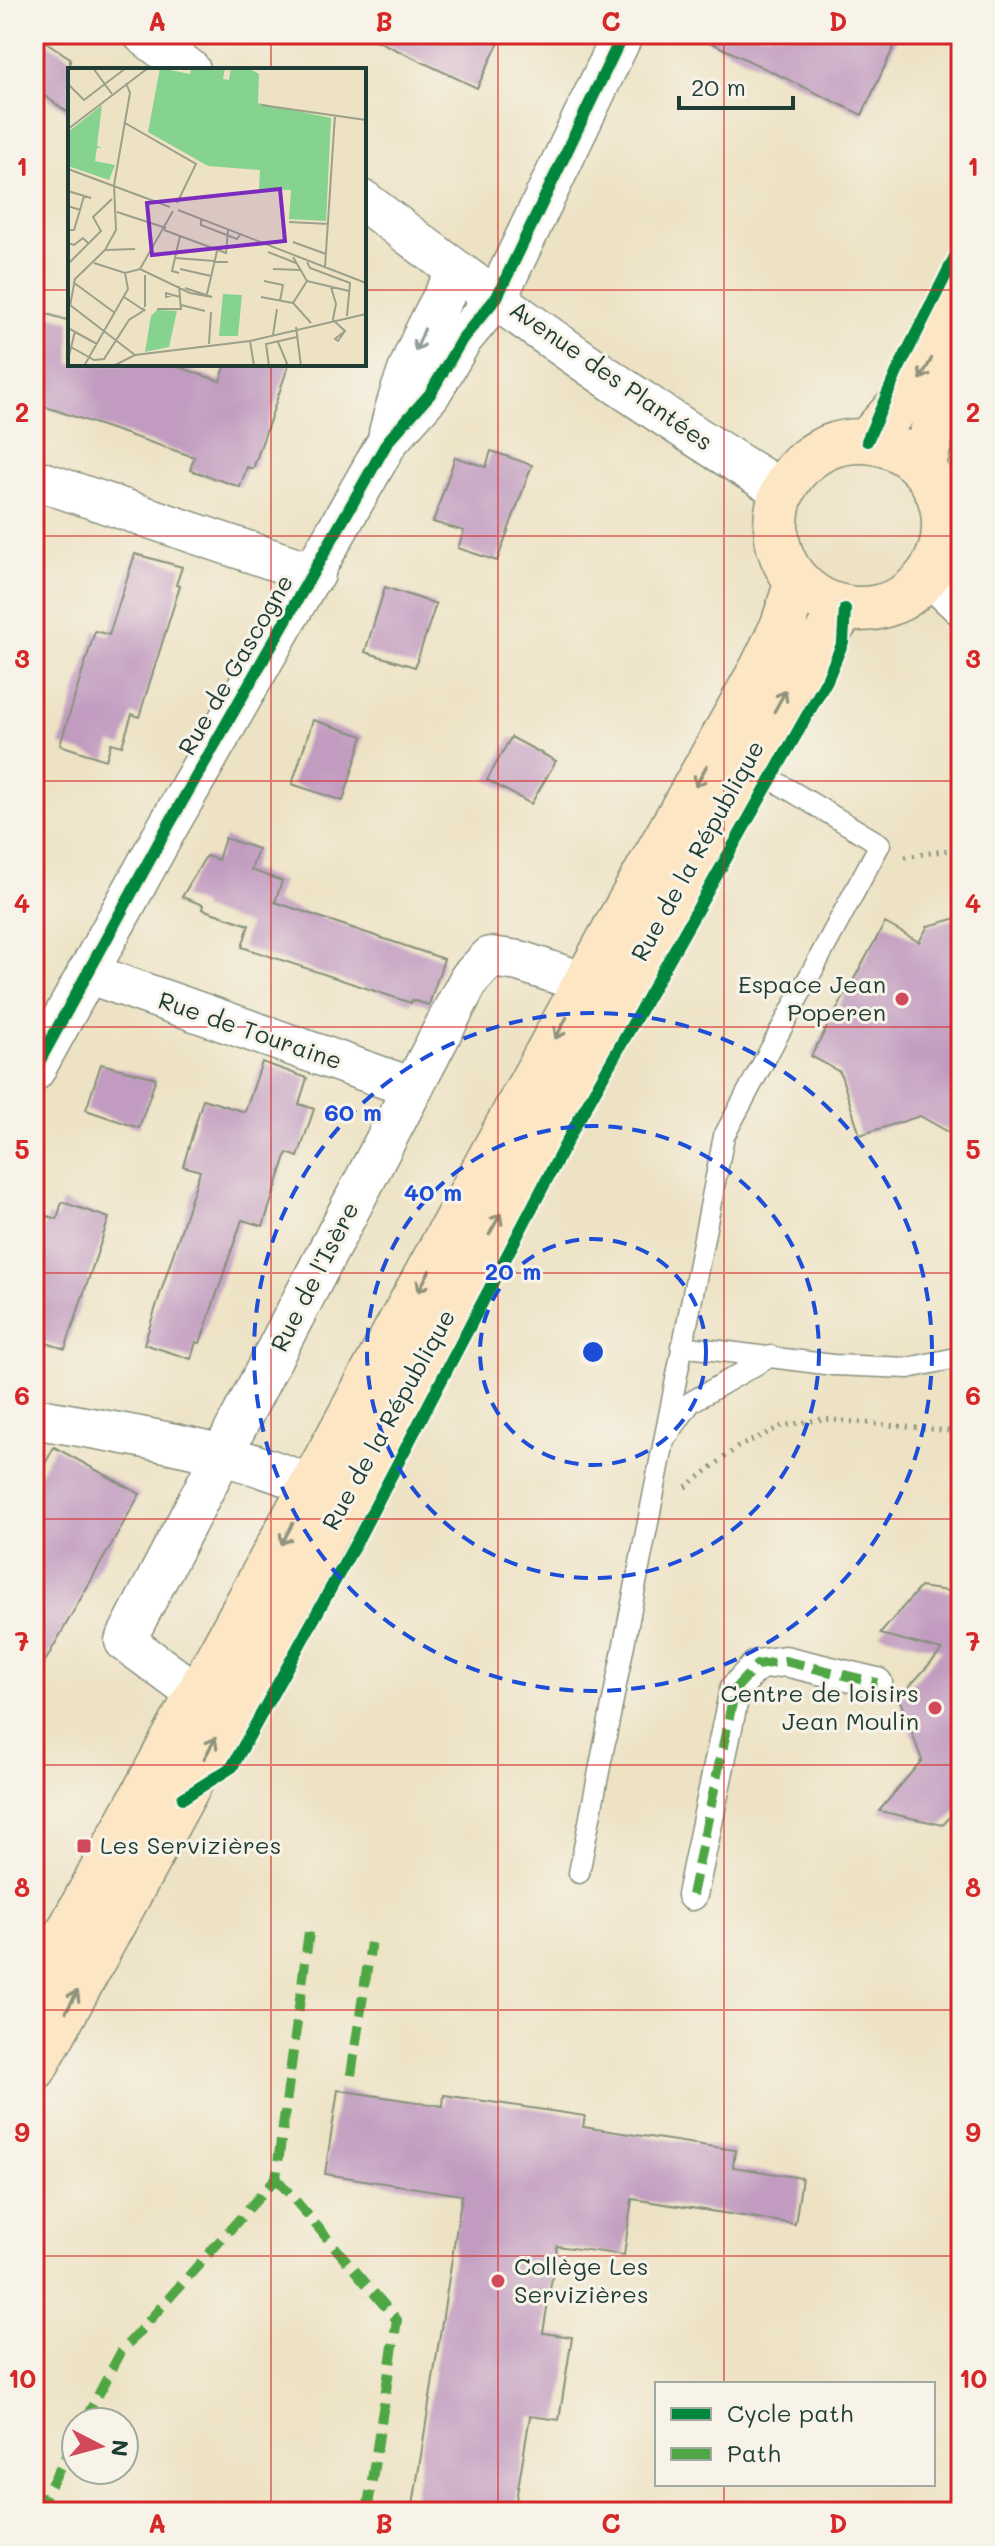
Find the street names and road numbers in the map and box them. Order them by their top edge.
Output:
street label: Avenue des Plantées [504,293,719,457]
street label: Rue de Gascogne [170,568,299,760]
street label: Rue de la République [623,734,770,966]
street label: Rue de Touraine [155,984,346,1075]
street label: Rue de l'Isère [263,1196,365,1356]
street label: Rue de la République [314,1303,461,1535]

